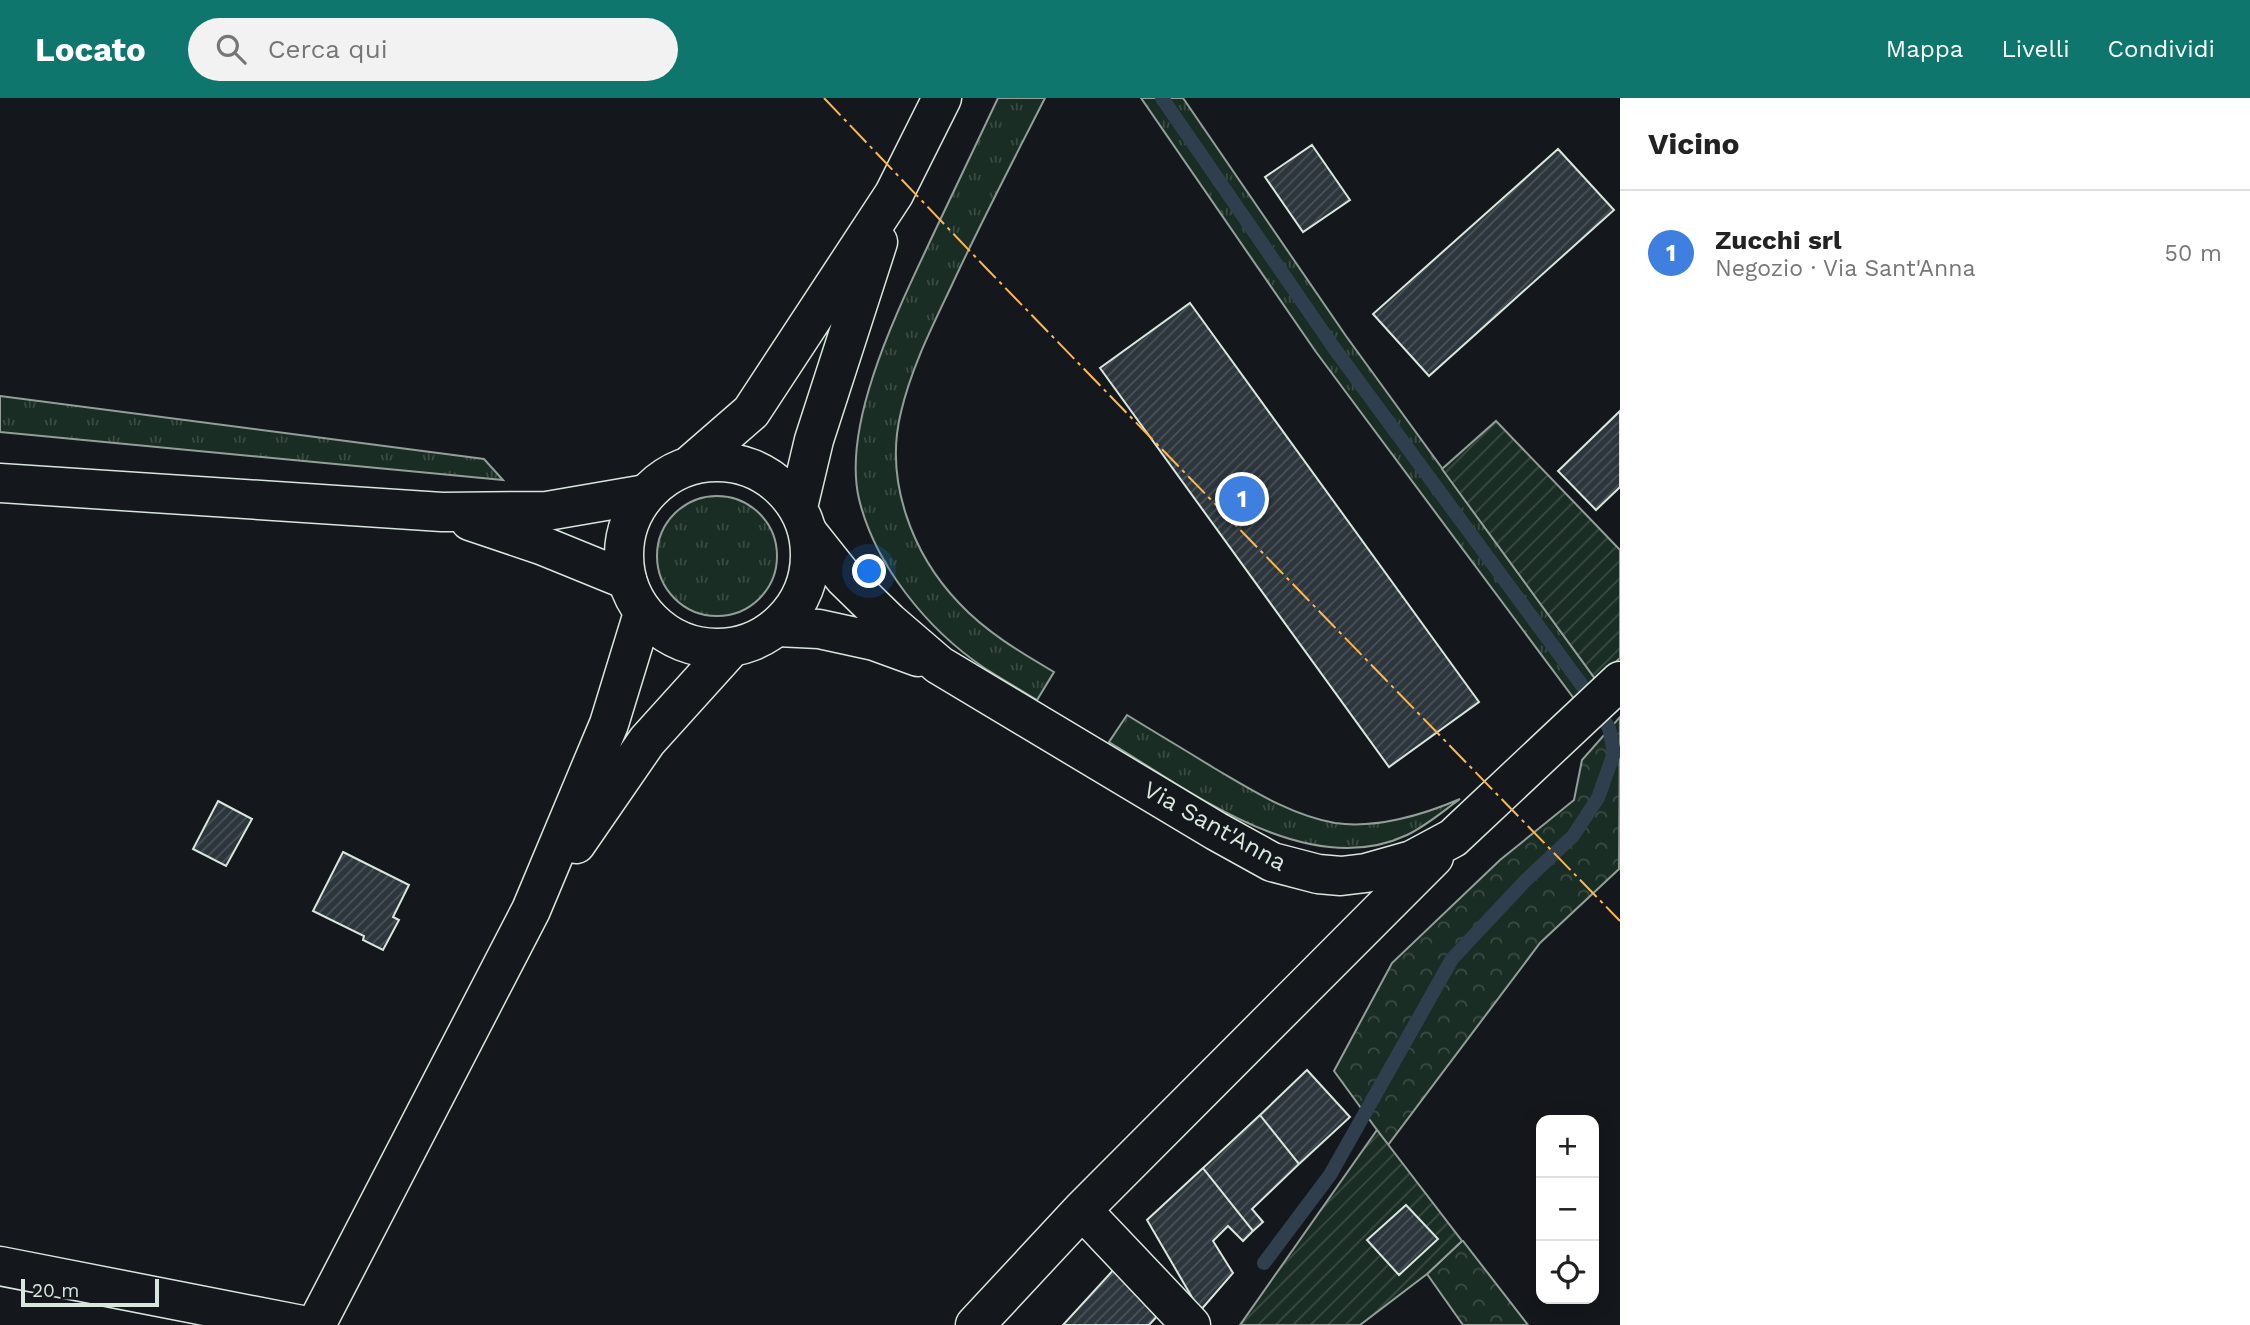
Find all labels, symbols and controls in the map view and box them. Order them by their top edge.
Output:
search box [188,18,678,81]
text: Locato [35,30,146,69]
icon: search [212,30,250,68]
text: Cerca qui [268,34,388,64]
text: Mappa [1886,35,1963,63]
text: Livelli [2001,35,2070,63]
text: Condividi [2108,35,2215,63]
text: Vicino [1648,126,1740,161]
text: Zucchi srl [1715,225,1842,255]
text: 1 [1666,240,1676,267]
text: 50 m [2165,240,2222,267]
text: Negozio · Via Sant'Anna [1715,255,1975,282]
pin: 1 [1219,473,1265,525]
your location [852,554,886,588]
street label: Via Sant'Anna [1139,775,1291,877]
map controls [1536,1115,1599,1304]
button: + [1536,1115,1599,1178]
button: − [1536,1178,1599,1241]
button: locate [1536,1241,1599,1304]
scale bar [21,1276,159,1308]
text: 20 m [32,1279,79,1302]

